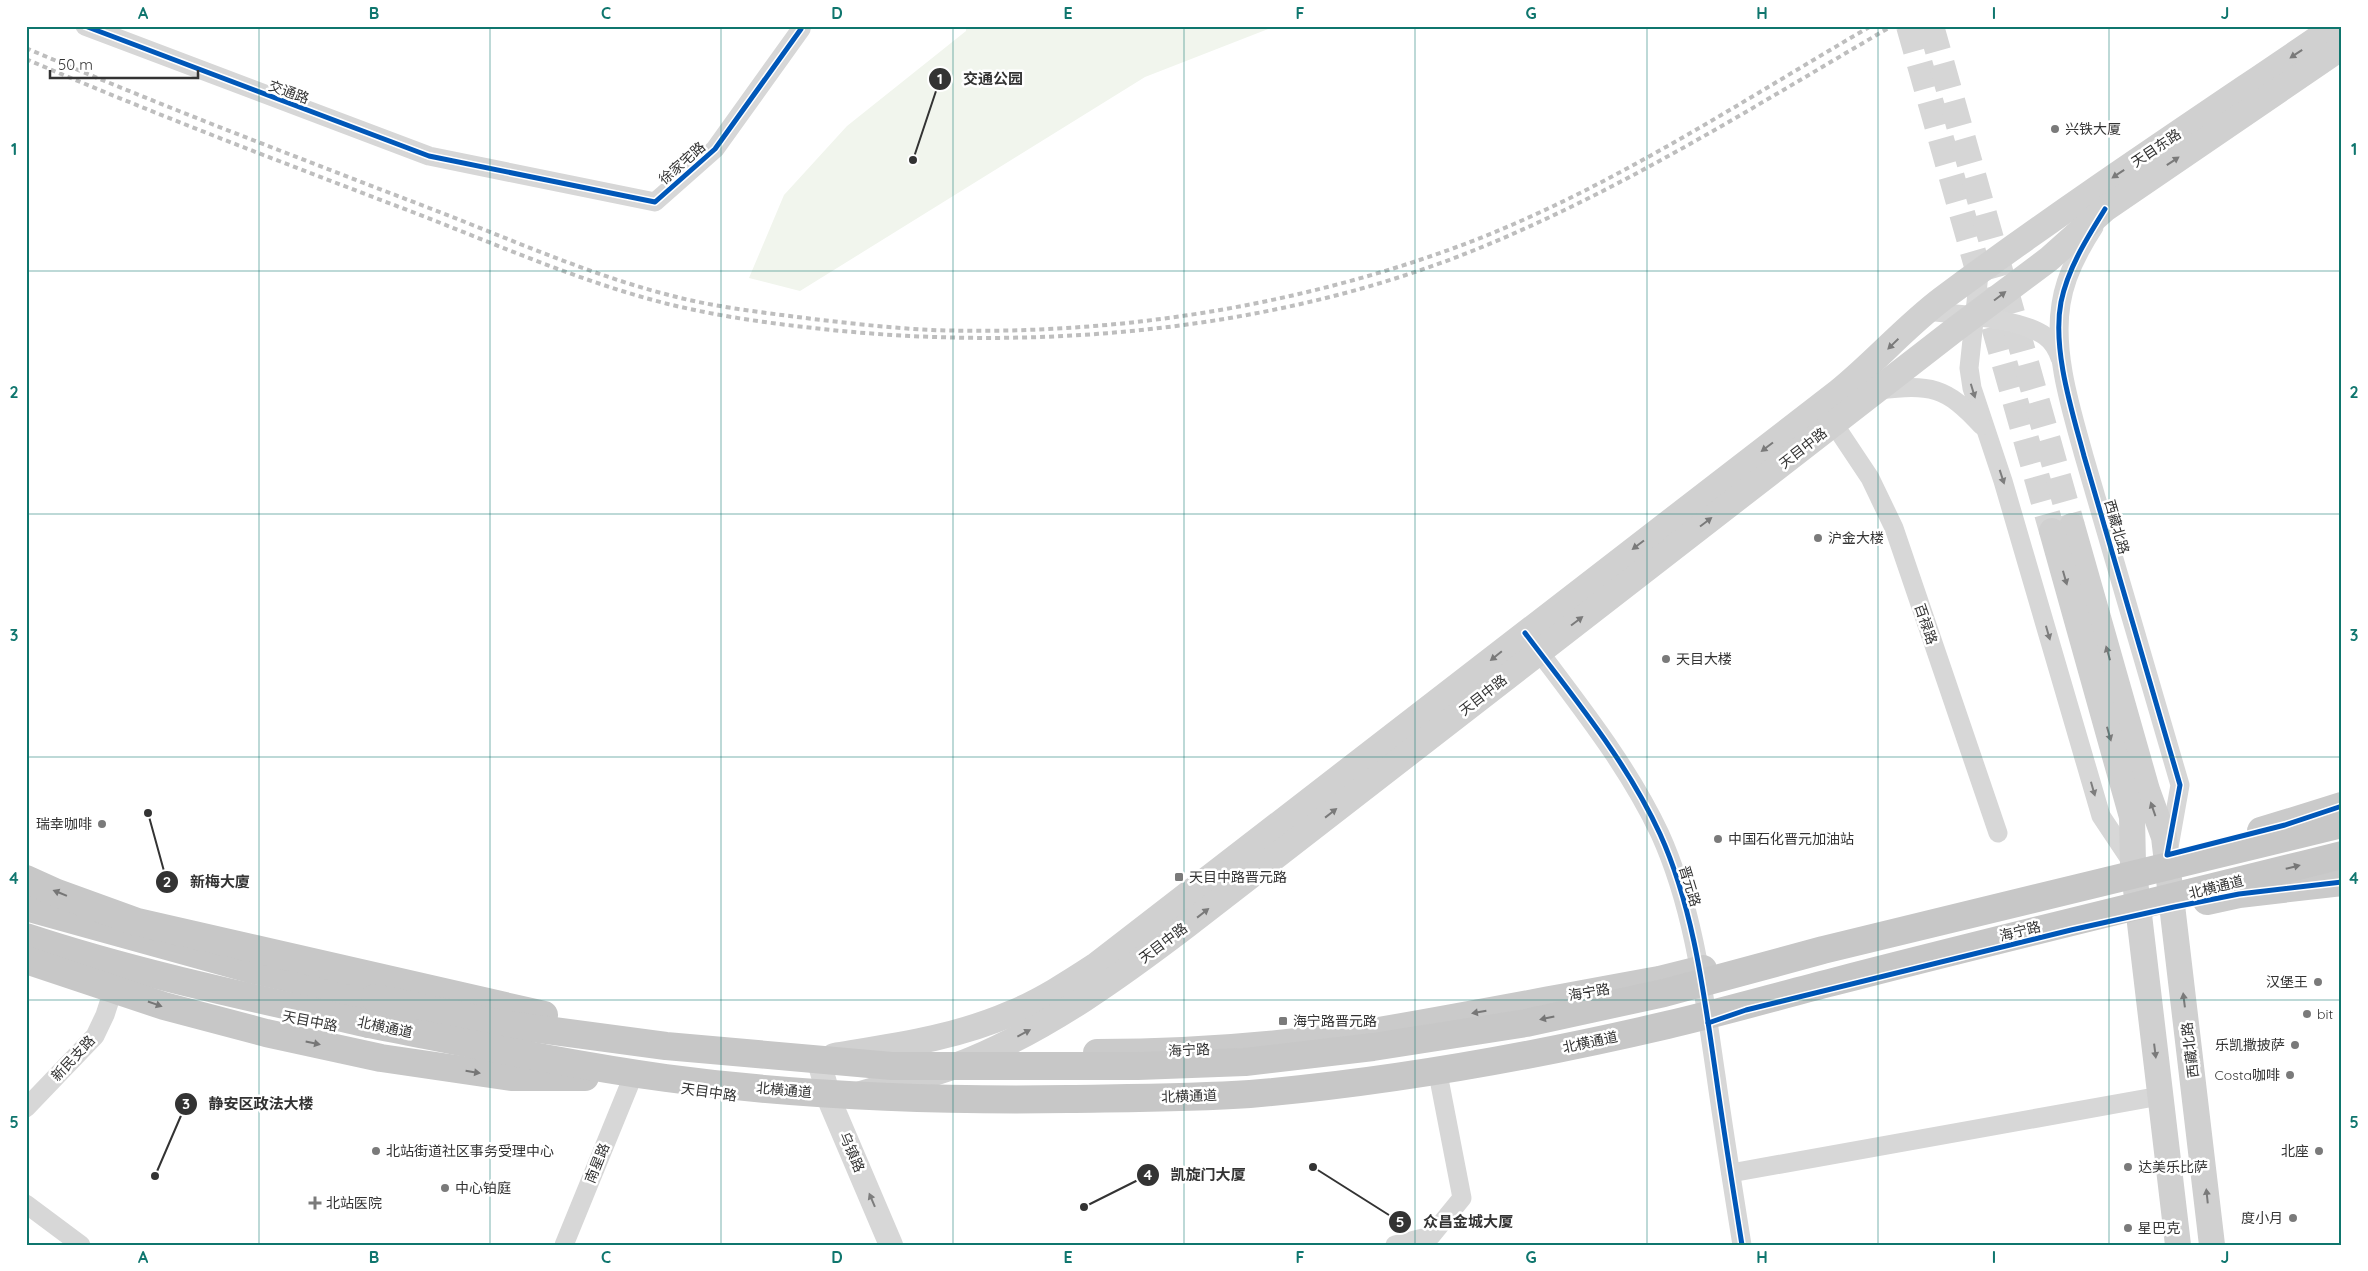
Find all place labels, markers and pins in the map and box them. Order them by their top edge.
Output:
callout: 交通公园 [928,64,1033,94]
place label: 兴铁大厦 [2065,120,2121,138]
marker: 兴铁大厦 [2049,123,2061,135]
place label: 沪金大楼 [1828,529,1884,547]
marker: 沪金大楼 [1812,532,1824,544]
place label: 天目大楼 [1676,650,1732,668]
marker: 天目大楼 [1660,653,1672,665]
place label: 瑞幸咖啡 [36,815,92,833]
marker: 瑞幸咖啡 [96,818,108,830]
place label: 中国石化晋元加油站 [1728,830,1854,848]
marker: 中国石化晋元加油站 [1712,833,1724,845]
callout: 新梅大廈 [155,867,260,897]
place label: 天目中路晋元路 [1189,868,1287,886]
marker: 天目中路晋元路 [1173,871,1185,883]
place label: 汉堡王 [2266,973,2308,991]
marker: 汉堡王 [2312,976,2324,988]
place label: bit [2317,1005,2333,1023]
marker: bit [2301,1008,2313,1020]
place label: 海宁路晋元路 [1293,1012,1377,1030]
marker: 海宁路晋元路 [1277,1015,1289,1027]
place label: 乐凯撒披萨 [2215,1036,2285,1054]
marker: 乐凯撒披萨 [2289,1039,2301,1051]
place label: Costa咖啡 [2215,1066,2280,1084]
marker: Costa咖啡 [2284,1069,2296,1081]
callout: 静安区政法大楼 [173,1089,323,1119]
place label: 北站街道社区事务受理中心 [386,1142,554,1160]
place label: 北座 [2281,1142,2309,1160]
marker: 北站街道社区事务受理中心 [370,1145,382,1157]
marker: 北座 [2313,1145,2325,1157]
place label: 达美乐比萨 [2138,1158,2208,1176]
callout: 凯旋门大厦 [1136,1160,1256,1190]
marker: 达美乐比萨 [2122,1161,2134,1173]
place label: 中心铂庭 [455,1179,511,1197]
marker: 中心铂庭 [439,1182,451,1194]
place label: 北站医院 [326,1194,382,1212]
marker: 北站医院 [308,1196,322,1210]
callout: 众昌金城大厦 [1388,1207,1523,1237]
place label: 度小月 [2241,1209,2283,1227]
marker: 度小月 [2287,1212,2299,1224]
place label: 星巴克 [2138,1219,2180,1237]
marker: 星巴克 [2122,1222,2134,1234]

